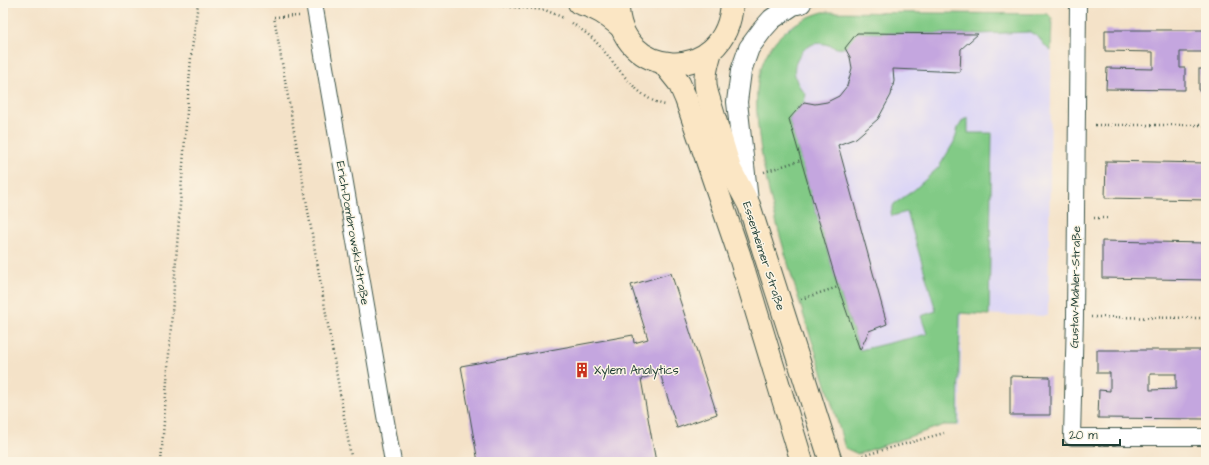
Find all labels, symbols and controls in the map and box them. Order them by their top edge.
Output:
street label: Erich-Dombrowski-Straße [331,160,374,307]
street label: Essenheimer Straße [738,200,789,313]
street label: Gustav-Mahler-Straße [1066,225,1085,348]
building icon: Xylem Analytics [573,361,591,379]
place label: Xylem Analytics [594,362,679,380]
scale bar [1063,421,1120,447]
text: 20 m [1069,427,1098,444]

